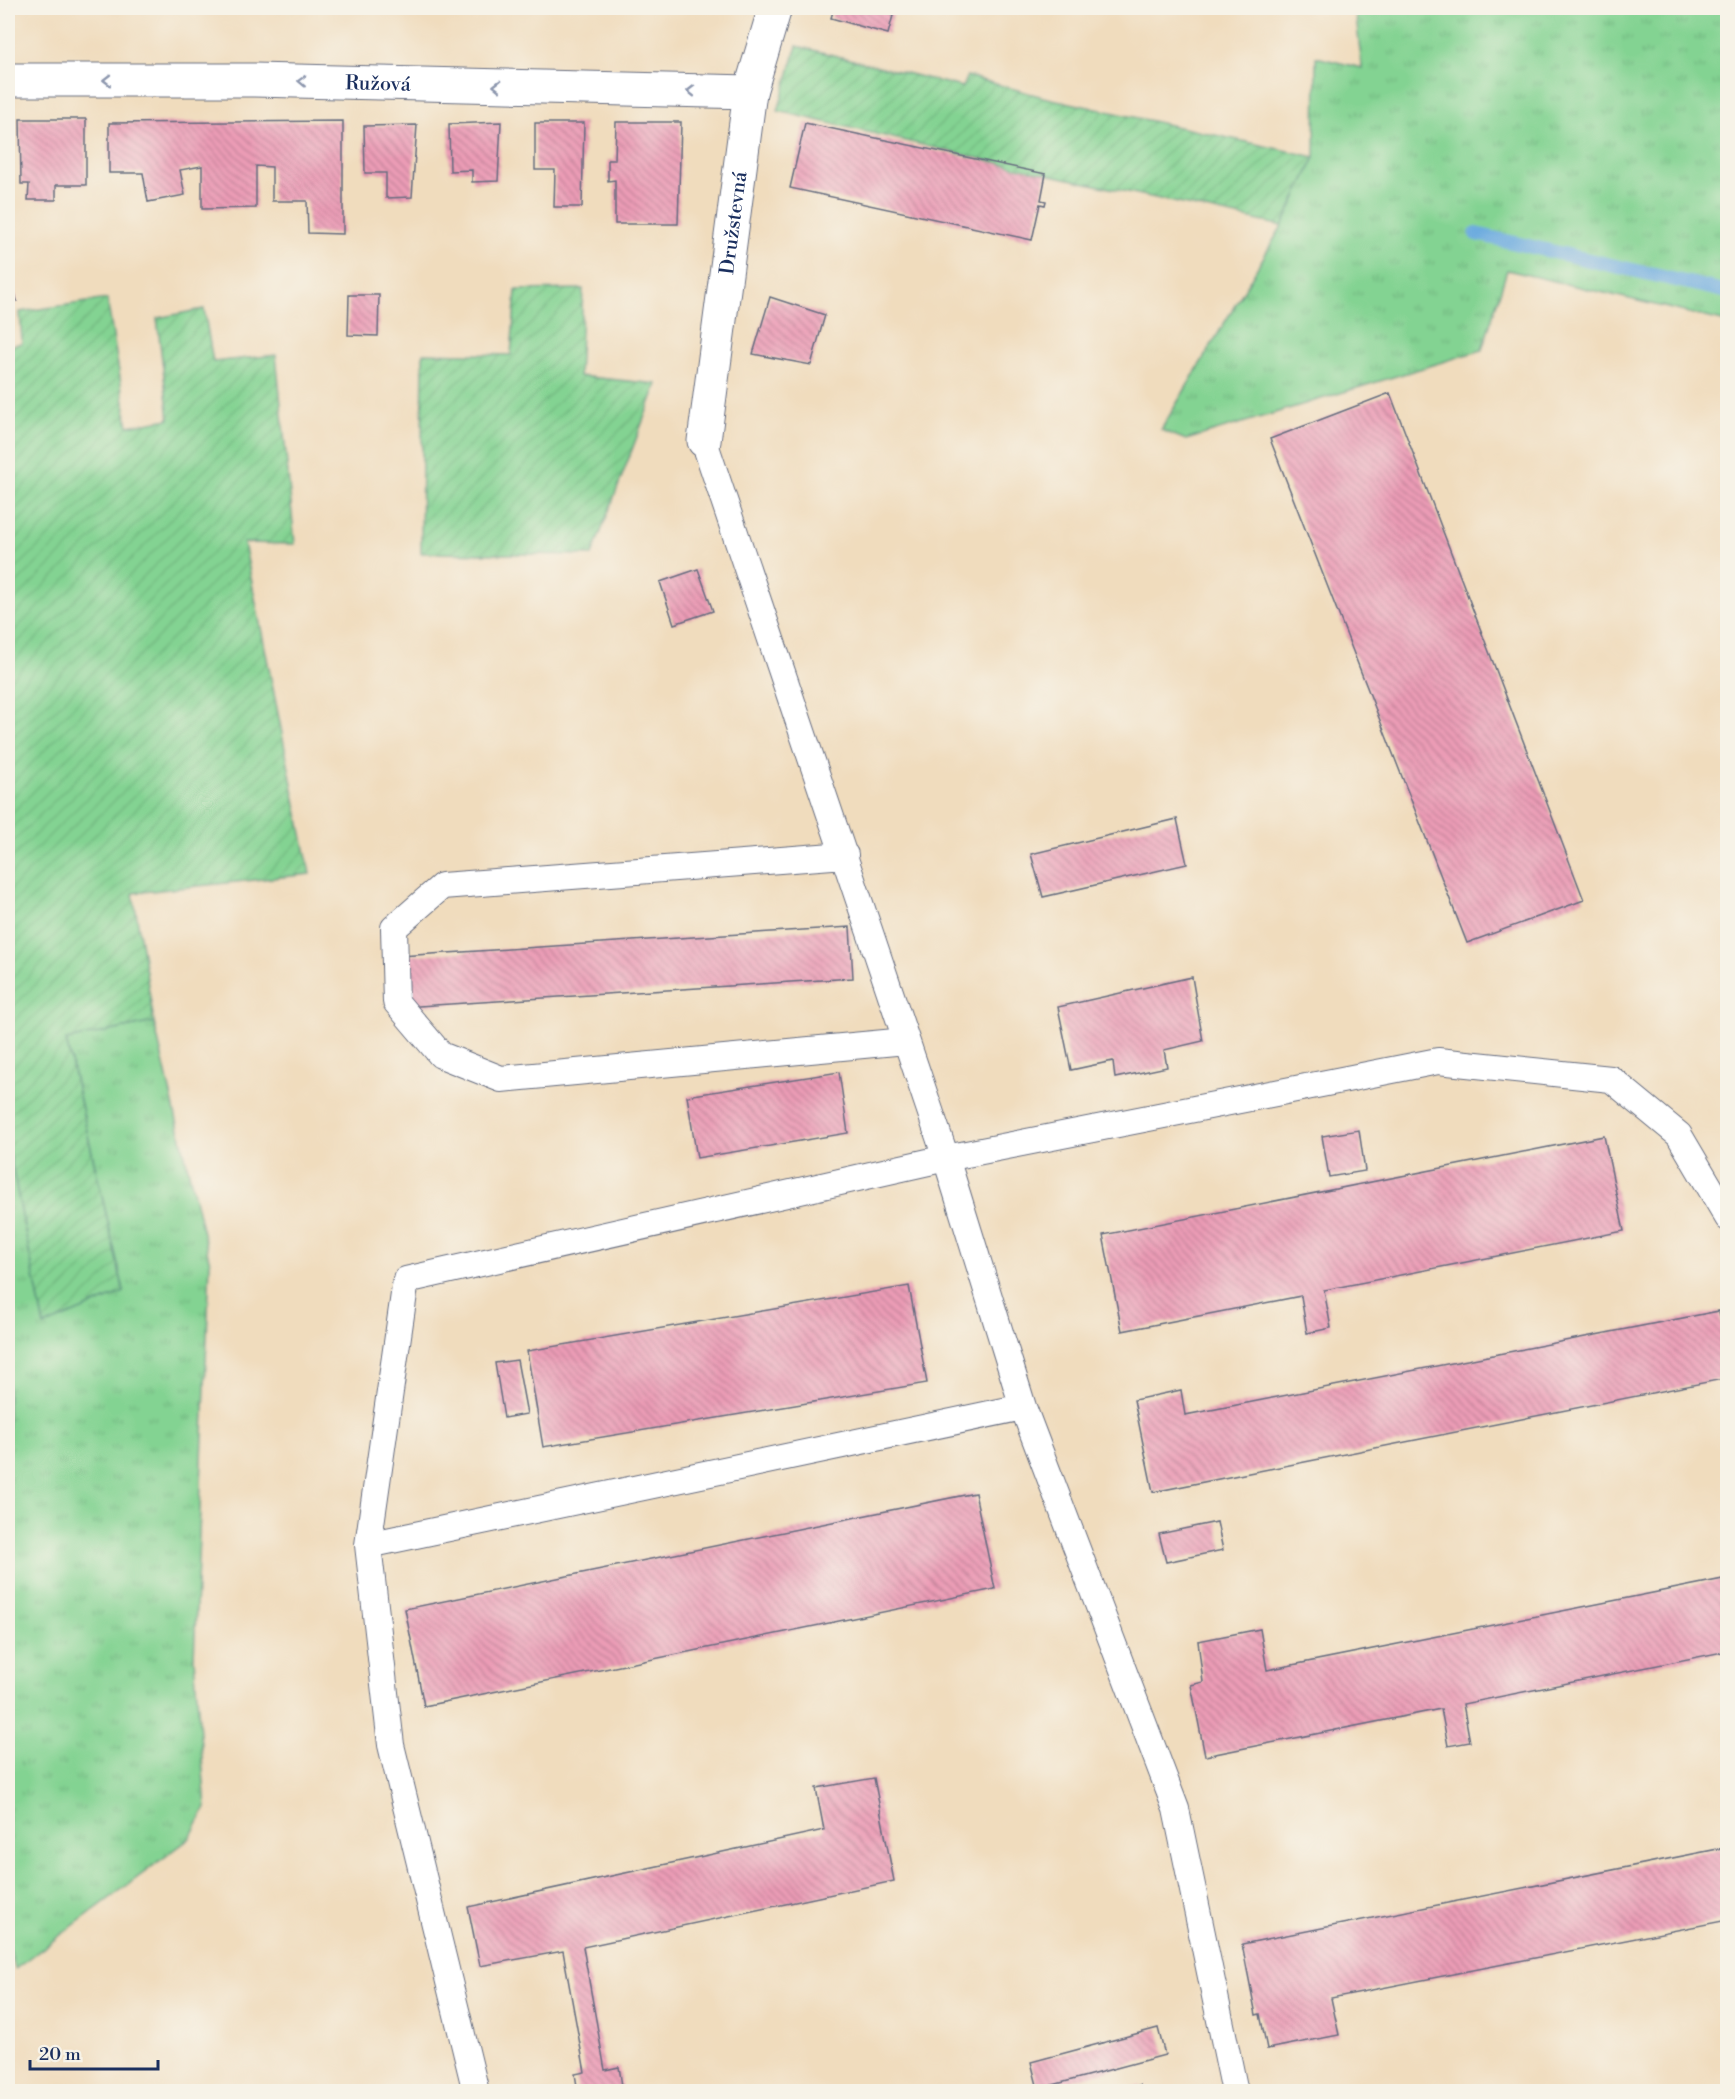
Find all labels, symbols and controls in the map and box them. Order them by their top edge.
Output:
street label: Ružová [345,71,412,98]
one-way arrow [102,74,111,86]
one-way arrow [297,75,306,87]
one-way arrow [492,80,501,92]
one-way arrow [687,84,696,97]
street label: Družstevná [715,169,754,276]
scale bar [30,2033,158,2071]
text: 20 m [39,2043,81,2066]

